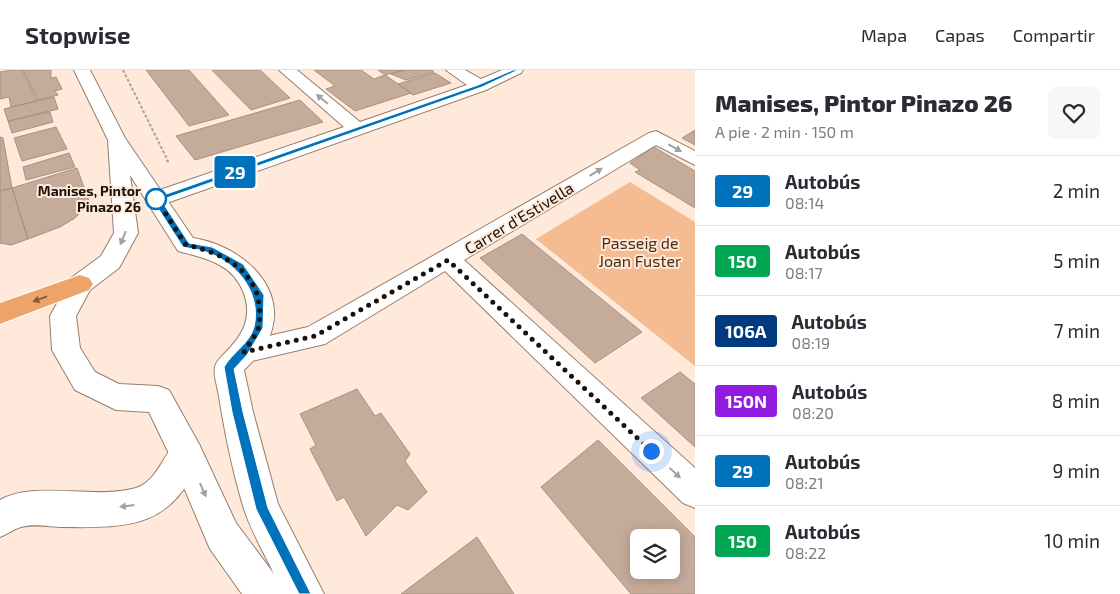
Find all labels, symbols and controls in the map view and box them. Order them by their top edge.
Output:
text: Stopwise [25,20,131,49]
text: Mapa [861,24,907,46]
text: Capas [935,24,985,46]
text: Compartir [1013,24,1095,46]
button: heart [1048,87,1100,139]
text: Manises, Pintor Pinazo 26 [715,88,1012,117]
one-way arrow [316,94,329,105]
text: A pie · 2 min · 150 m [715,122,854,141]
one-way arrow [668,144,683,152]
line badge: 29 [212,156,258,188]
text: 29 [224,161,246,183]
one-way arrow [590,168,603,177]
text: Autobús [785,170,860,193]
street label: Carrer d'Estivella [461,178,577,258]
text: 2 min [1053,179,1100,202]
text: 29 [732,180,753,202]
place label: Manises, Pintor Pinazo 26 [38,182,141,215]
marker: Manises, Pintor Pinazo 26 [145,188,167,210]
text: 08:14 [785,193,824,212]
one-way arrow [119,230,127,245]
park label: Passeig de Joan Fuster [599,233,682,270]
text: Autobús [785,240,860,263]
text: 5 min [1053,249,1100,272]
text: 150 [728,250,757,272]
text: 08:17 [785,263,823,282]
one-way arrow [32,295,47,303]
text: Autobús [792,310,867,333]
text: 7 min [1054,319,1100,342]
text: 106A [725,320,767,342]
text: 08:19 [792,333,830,352]
text: Autobús [792,380,867,403]
text: 8 min [1052,389,1100,412]
text: 150N [725,390,767,412]
text: 08:20 [792,403,834,422]
your location [639,439,664,464]
text: Autobús [785,450,860,473]
text: 9 min [1052,459,1100,482]
text: 29 [732,460,753,482]
one-way arrow [669,467,681,479]
text: 08:21 [785,473,824,492]
one-way arrow [199,483,207,497]
one-way arrow [118,502,134,510]
text: Autobús [785,520,860,543]
map controls [630,529,680,579]
button: layers [630,529,680,579]
text: 10 min [1044,529,1100,552]
text: 150 [728,530,757,552]
text: 08:22 [785,543,826,562]

